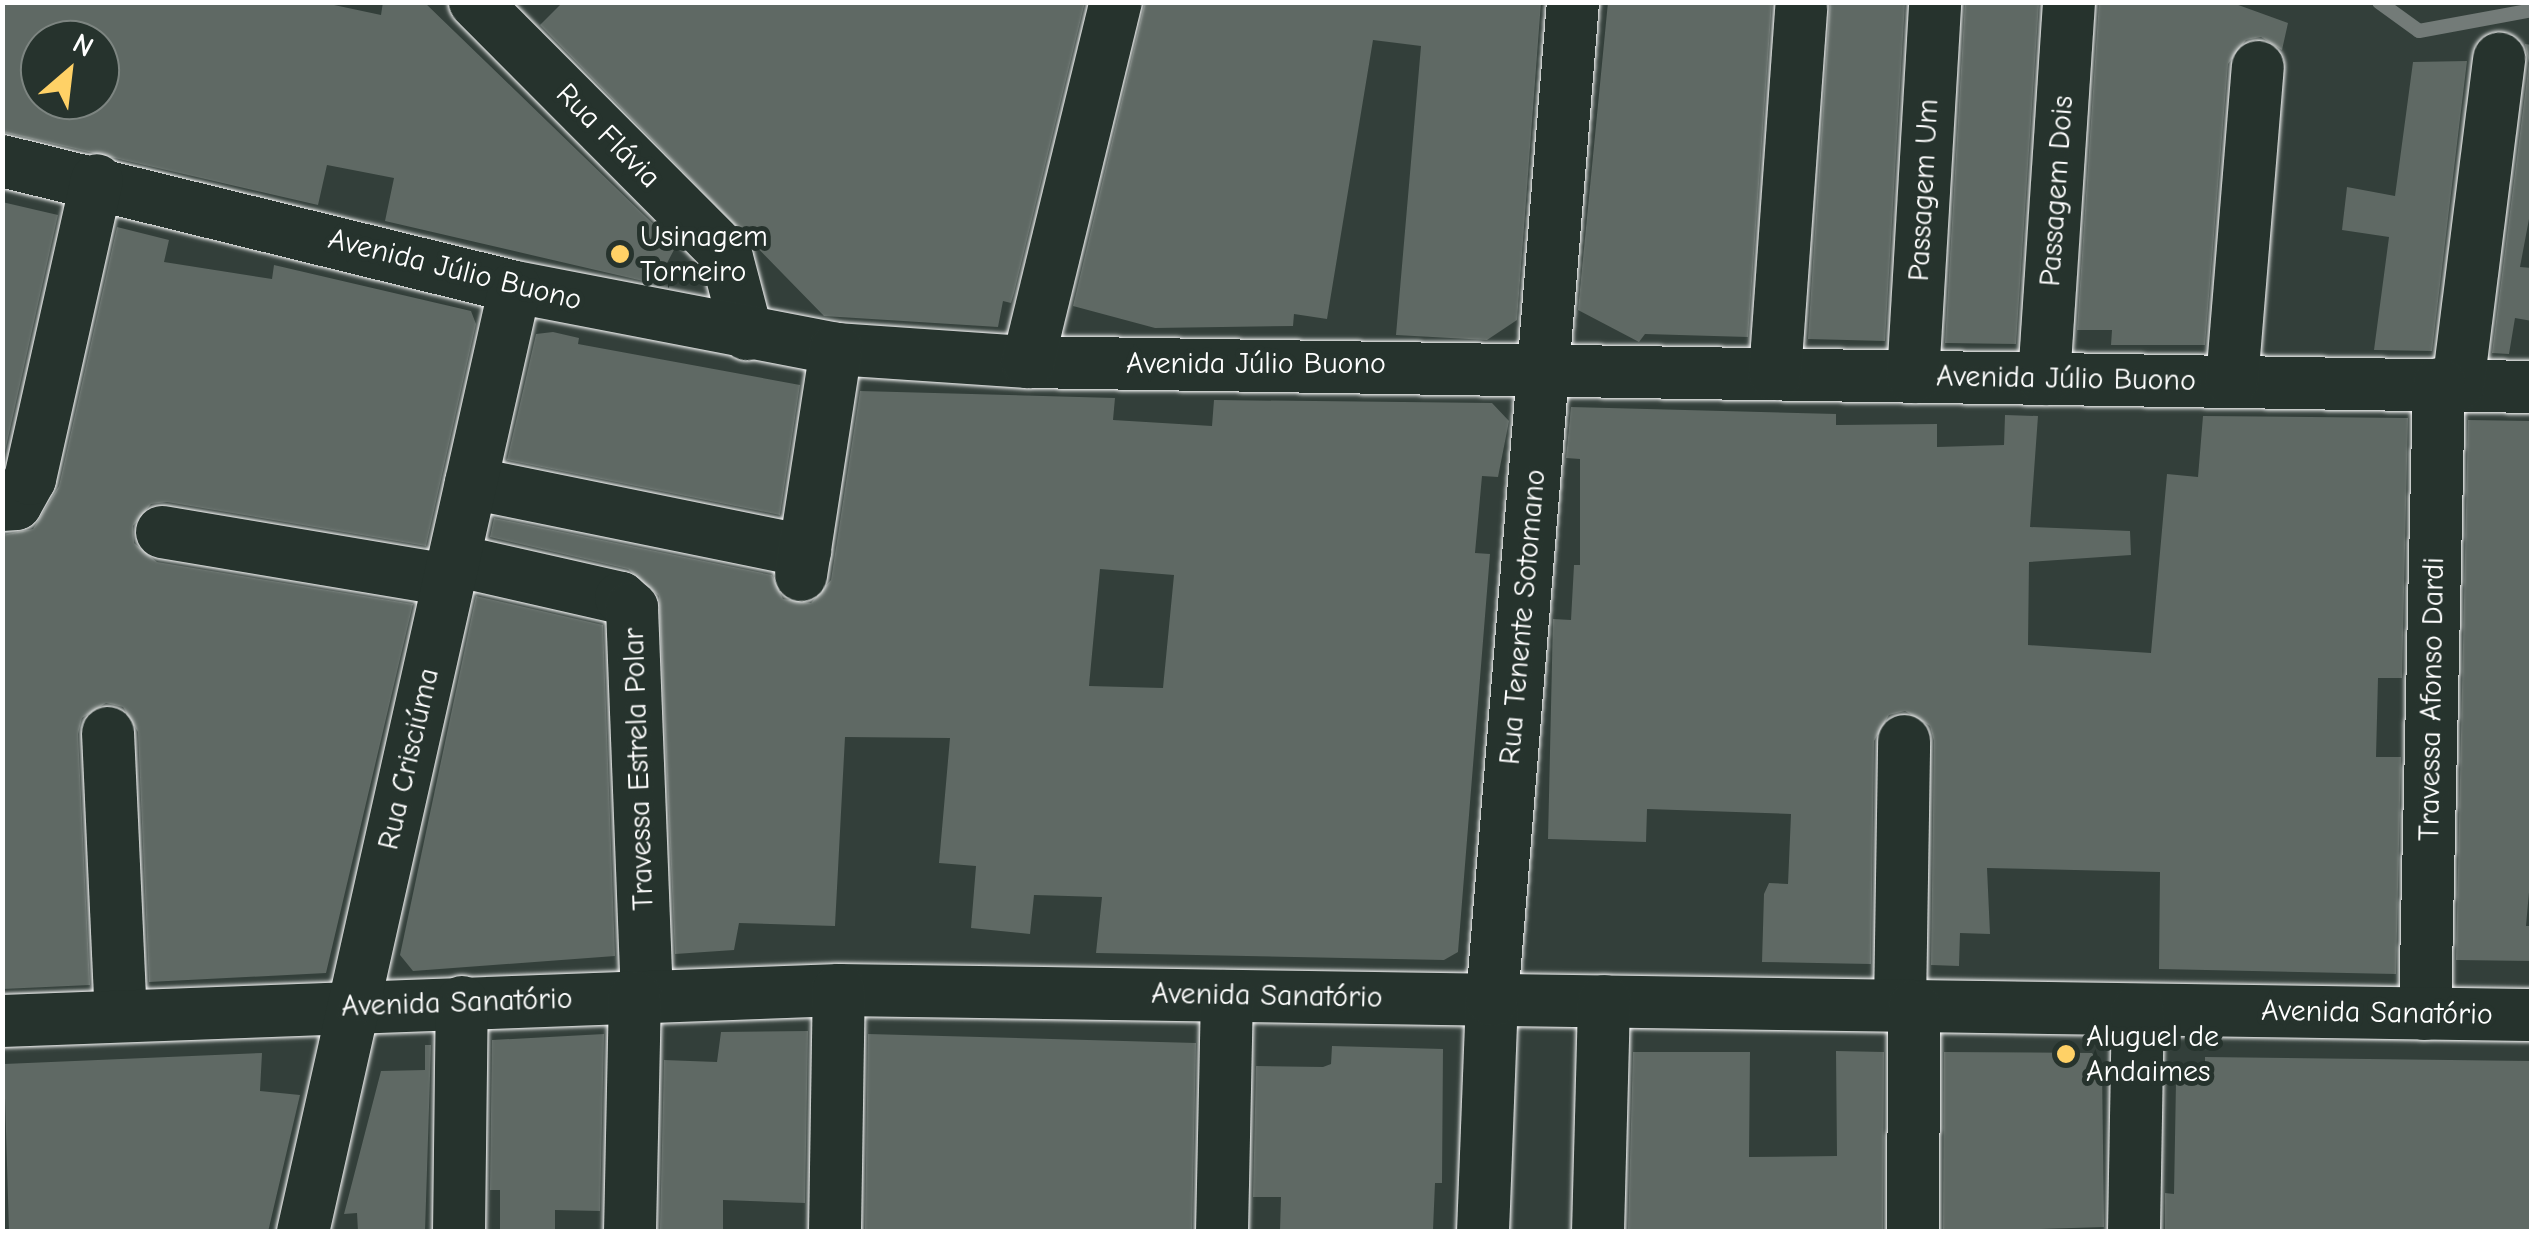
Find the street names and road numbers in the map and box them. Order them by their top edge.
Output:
street label: Rua Flávia [548,76,668,196]
street label: Passagem Dois [2032,94,2082,288]
street label: Passagem Um [1901,98,1947,282]
street label: Avenida Júlio Buono [325,221,585,319]
street label: Avenida Júlio Buono [1126,346,1386,382]
street label: Avenida Júlio Buono [1936,359,2196,399]
street label: Rua Tenente Sotomano [1492,468,1554,766]
street label: Travessa Afonso Dardi [2412,557,2452,841]
street label: Travessa Estrela Polar [616,627,662,911]
street label: Rua Crisciúma [371,665,447,853]
street label: Avenida Sanatório [1151,976,1383,1016]
street label: Avenida Sanatório [341,981,573,1025]
street label: Avenida Sanatório [2261,993,2493,1033]

